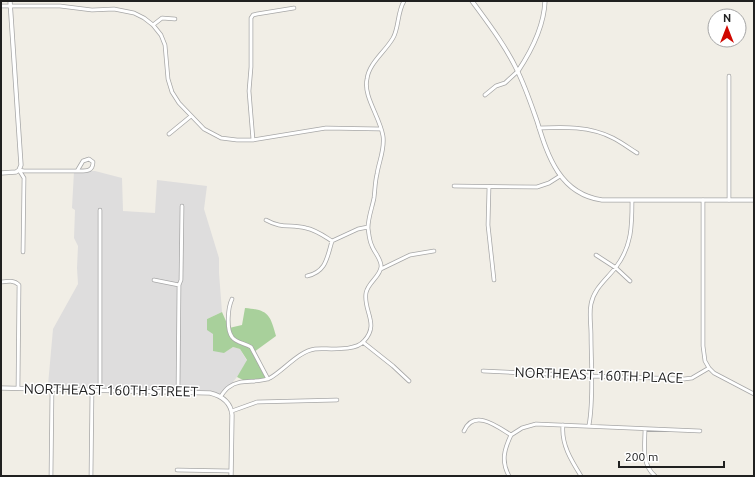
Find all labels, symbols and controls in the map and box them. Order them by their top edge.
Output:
north arrow [707,8,747,48]
text: N [723,12,731,24]
street label: NORTHEAST 160TH PLACE [514,364,684,386]
street label: NORTHEAST 160TH STREET [24,380,199,400]
scale bar [619,443,724,469]
text: 200 m [625,450,658,463]

